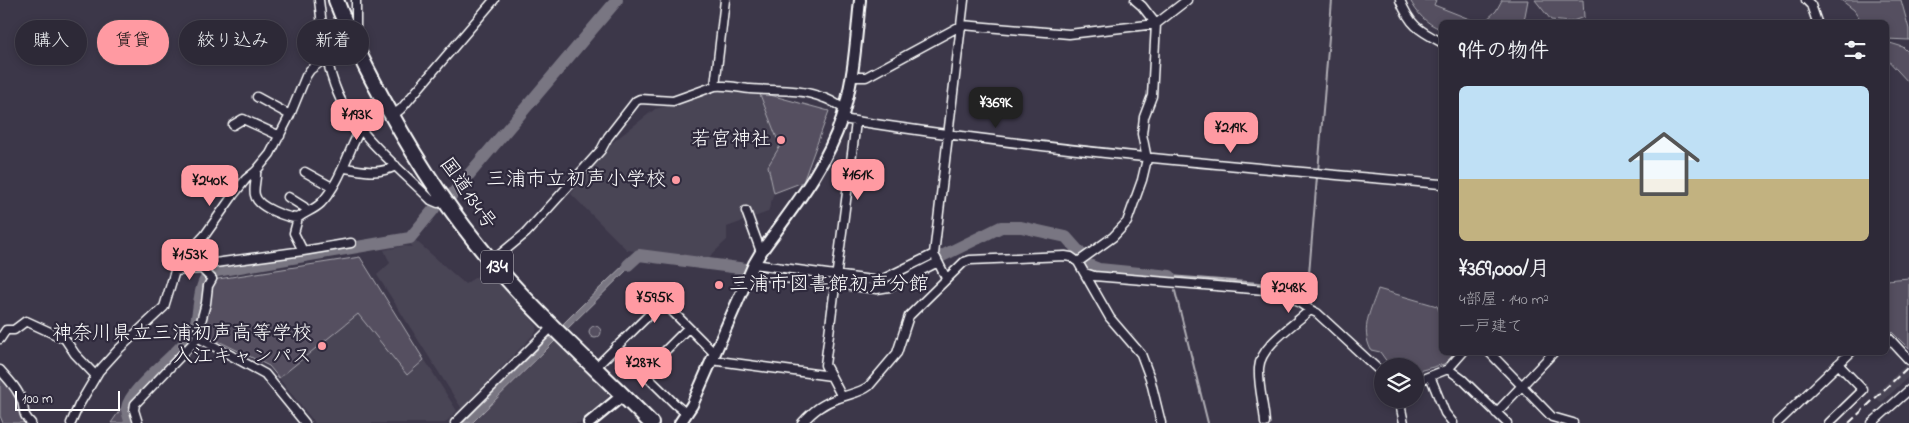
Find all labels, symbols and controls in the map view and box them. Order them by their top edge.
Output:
chip: 購入 [15,20,87,65]
chip: 賃貸 [97,20,169,65]
chip: 絞り込み [179,20,287,65]
chip: 新着 [297,20,369,65]
icon: filters [1841,36,1869,64]
text: 9件の物件 [1459,37,1549,67]
pin: ¥369K [961,86,1031,129]
text: ¥369K [980,91,1012,115]
pin: ¥193K [322,98,392,141]
text: ¥193K [342,103,372,127]
pin: ¥219K [1196,112,1266,154]
text: ¥219K [1215,116,1247,140]
icon: home [1619,119,1709,209]
place label: 若宮神社 [691,126,771,155]
marker: 若宮神社 [775,134,787,146]
street label: 国道134号 [431,152,503,236]
pin: ¥161K [823,158,893,201]
text: ¥161K [842,163,874,187]
pin: ¥240K [175,164,245,207]
place label: 三浦市立初声小学校 [486,166,666,195]
text: ¥240K [192,169,228,193]
marker: 三浦市立初声小学校 [670,174,682,186]
pin: ¥153K [155,238,225,281]
text: ¥153K [173,243,207,267]
road number: 134 [481,250,513,284]
text: ¥369,000/月 [1459,255,1550,285]
place label: 三浦市図書館初声分館 [729,271,929,300]
pin: ¥248K [1254,272,1324,314]
text: ¥248K [1272,276,1306,300]
marker: 三浦市図書館初声分館 [713,279,725,291]
pin: ¥595K [620,282,690,324]
text: ¥595K [636,286,674,310]
text: 4部屋 · 140 m² [1459,288,1549,312]
text: 一戸建て [1459,315,1523,339]
place label: 神奈川県立三浦初声高等学校 入江キャンパス [52,320,312,372]
marker: 神奈川県立三浦初声高等学校 入江キャンパス [316,340,328,352]
pin: ¥287K [608,346,678,389]
text: ¥287K [626,351,660,375]
map controls [1374,358,1424,408]
button: layers [1374,358,1424,408]
scale bar [15,388,120,411]
text: 100 m [22,389,53,410]

